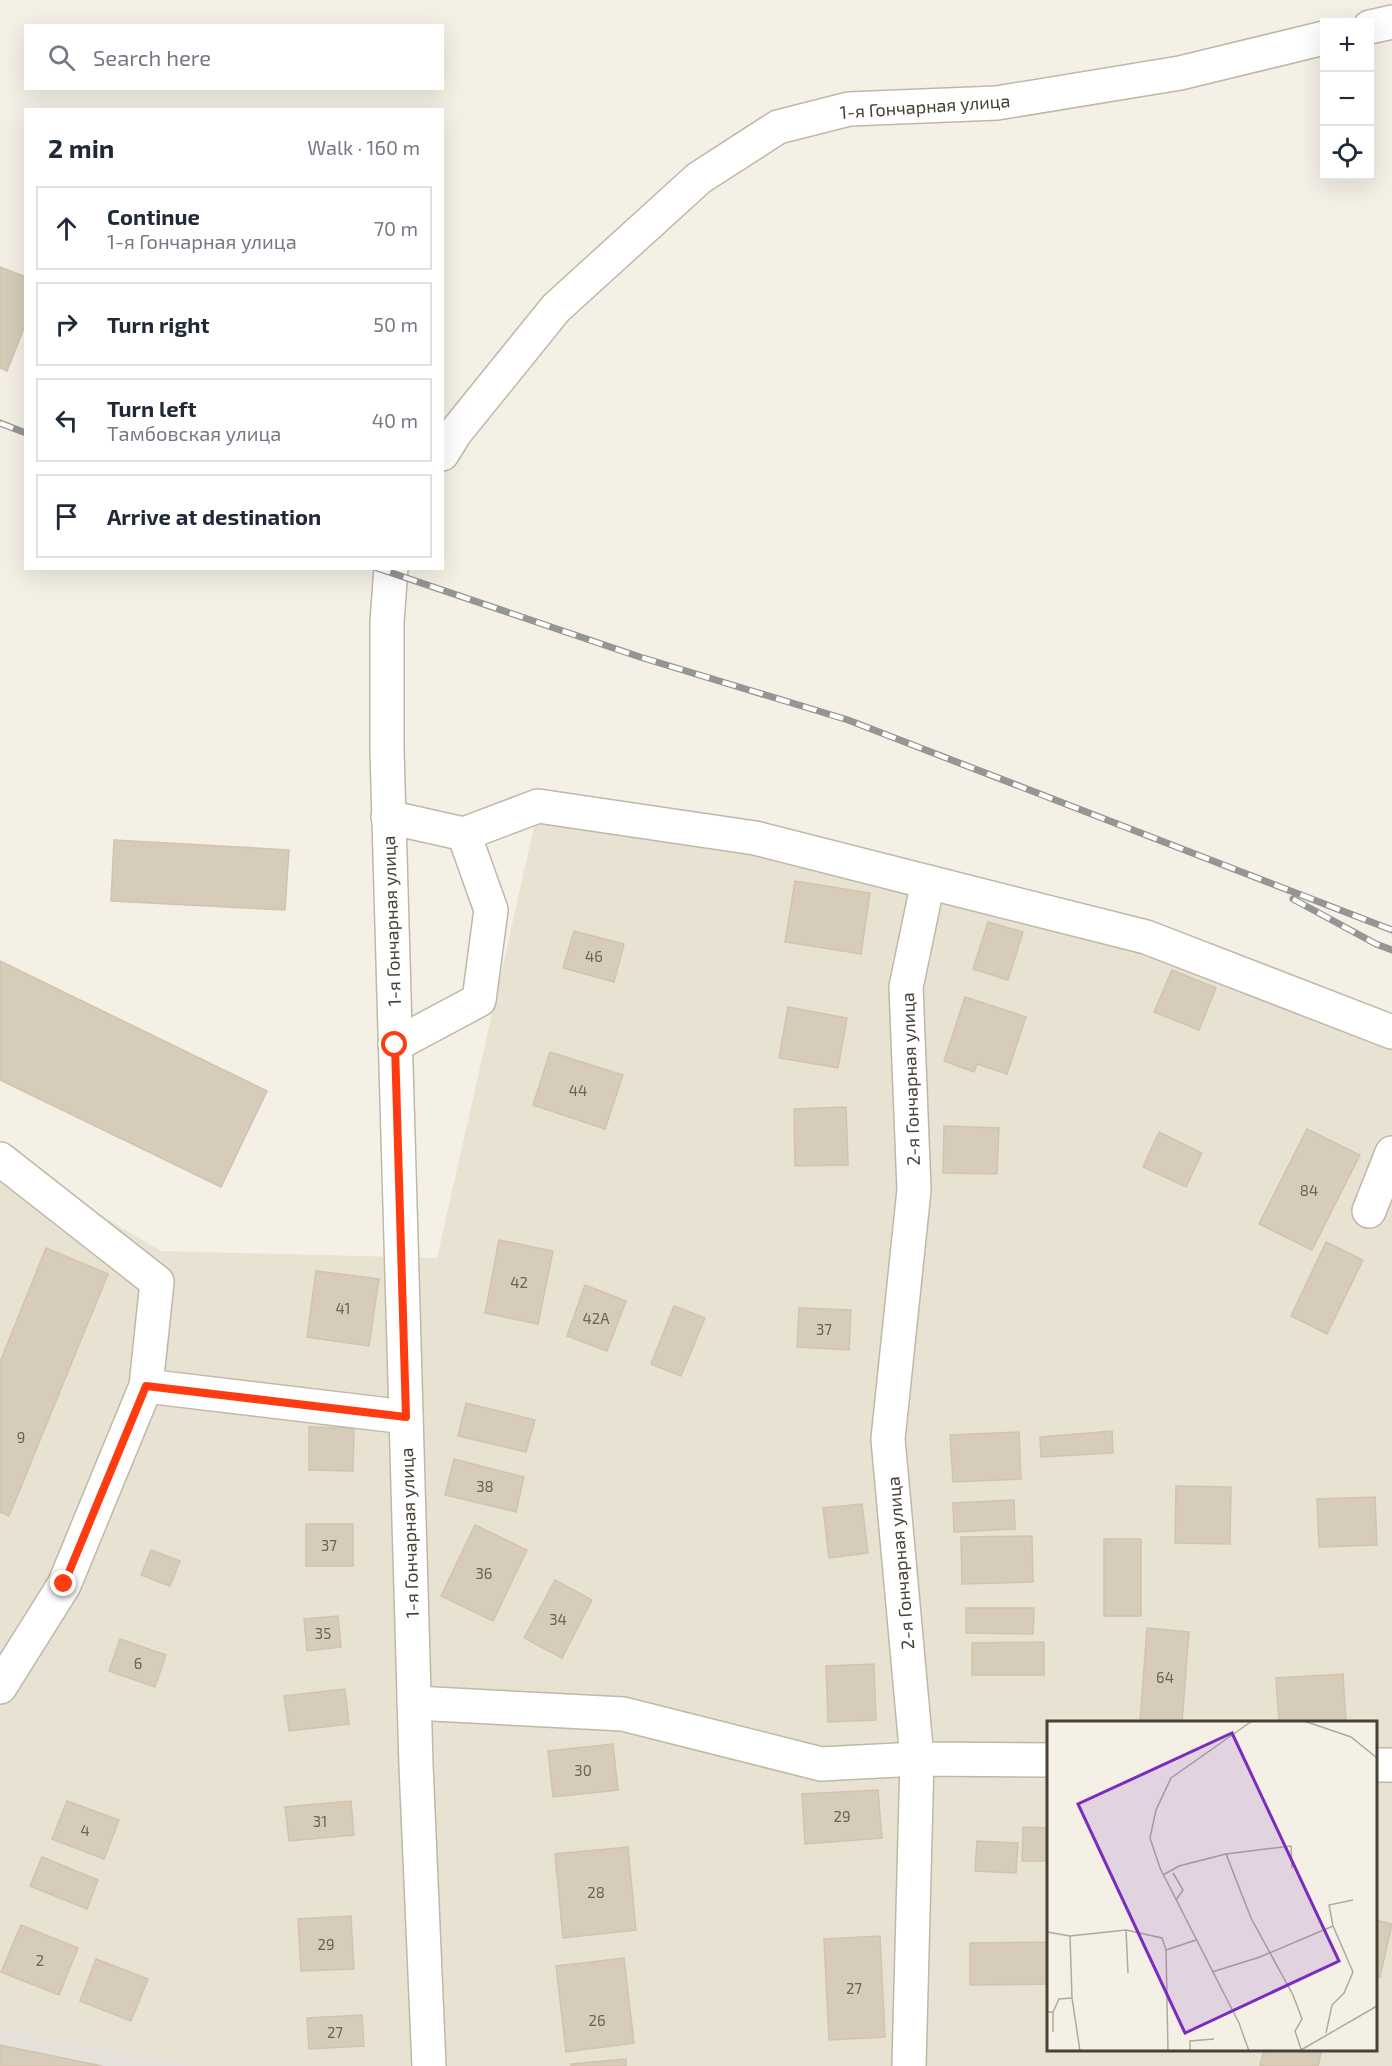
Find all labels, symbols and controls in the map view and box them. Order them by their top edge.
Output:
map controls [1320,18,1374,180]
button: + [1320,18,1374,72]
search box [24,24,444,90]
icon: search [45,41,78,74]
text: Search here [93,44,211,70]
button: − [1320,72,1374,126]
street label: 1-я Гончарная улица [839,89,1011,123]
button: locate [1320,126,1374,180]
text: 2 min [48,132,114,163]
text: Walk · 160 m [307,135,420,159]
text: Continue [107,203,200,229]
icon: ahead [50,212,83,245]
text: 70 m [374,216,418,240]
text: 1-я Гончарная улица [107,229,297,253]
icon: right [50,308,83,341]
text: Turn right [107,311,209,337]
text: 50 m [373,312,418,336]
text: Turn left [107,395,196,421]
icon: left [50,404,83,437]
text: 40 m [372,408,418,432]
text: Тамбовская улица [107,421,281,445]
icon: arrive [50,500,83,533]
text: Arrive at destination [107,503,321,529]
street label: 1-я Гончарная улица [377,835,405,1007]
house number: 46 [585,947,603,965]
street label: 2-я Гончарная улица [896,992,924,1166]
route start [381,1031,407,1057]
house number: 44 [569,1081,587,1099]
house number: 84 [1300,1181,1318,1199]
house number: 42 [510,1273,528,1291]
house number: 41 [335,1299,351,1317]
house number: 42А [583,1309,610,1327]
house number: 37 [816,1320,832,1338]
house number: 9 [17,1428,25,1446]
street label: 1-я Гончарная улица [395,1447,423,1619]
street label: 2-я Гончарная улица [881,1476,919,1650]
house number: 38 [476,1477,494,1495]
house number: 37 [321,1536,337,1554]
house number: 36 [476,1564,492,1582]
route end [50,1570,76,1596]
house number: 34 [549,1610,567,1628]
house number: 35 [315,1624,331,1642]
house number: 6 [134,1654,142,1672]
house number: 64 [1156,1668,1174,1686]
inset map [1047,1721,1377,2051]
house number: 30 [574,1761,592,1779]
house number: 29 [833,1807,851,1825]
house number: 31 [313,1812,327,1830]
house number: 4 [80,1821,90,1839]
house number: 28 [587,1883,605,1901]
house number: 29 [317,1935,335,1953]
house number: 2 [36,1951,44,1969]
house number: 27 [846,1979,862,1997]
house number: 26 [588,2011,606,2029]
house number: 27 [327,2023,343,2041]

